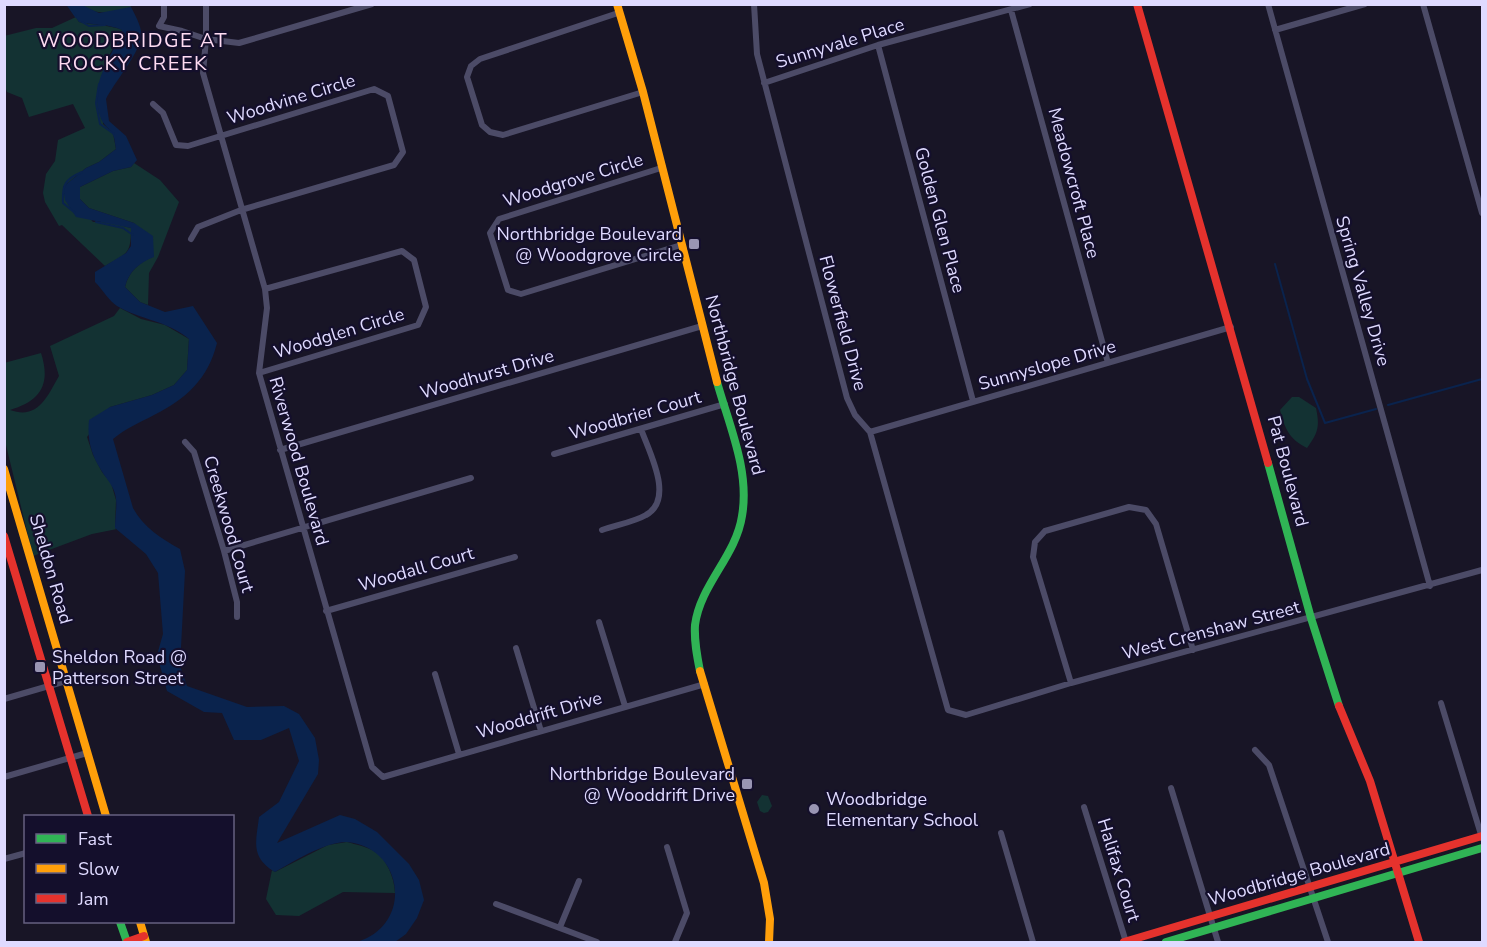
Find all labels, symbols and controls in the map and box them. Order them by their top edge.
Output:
street label: Sunnyvale Place [773,12,907,74]
district label: WOODBRIDGE AT ROCKY CREEK [38,27,228,77]
street label: Woodvine Circle [224,68,358,130]
street label: Meadowcroft Place [1042,105,1106,261]
street label: Golden Glen Place [909,144,971,296]
street label: Woodgrove Circle [500,147,646,213]
street label: Spring Valley Drive [1330,213,1396,369]
place label: Northbridge Boulevard @ Woodgrove Circle [496,222,682,267]
marker: Northbridge Boulevard @ Woodgrove Circle [687,237,701,251]
street label: Flowerfield Drive [813,253,873,393]
street label: Northbridge Boulevard [699,292,771,478]
street label: Woodglen Circle [271,302,407,364]
street label: Sunnyslope Drive [975,334,1119,396]
street label: Woodhurst Drive [417,343,557,405]
street label: Riverwood Boulevard [263,374,335,548]
street label: Woodbrier Court [566,385,704,445]
street label: Pat Boulevard [1262,413,1314,529]
street label: Creekwood Court [198,453,260,596]
street label: Sheldon Road [24,511,78,627]
street label: Woodall Court [356,541,477,597]
street label: West Crenshaw Street [1119,595,1303,665]
place label: Sheldon Road @ Patterson Street [52,645,187,690]
marker: Sheldon Road @ Patterson Street [33,660,47,674]
street label: Wooddrift Drive [473,686,605,744]
place label: Northbridge Boulevard @ Wooddrift Drive [549,762,735,807]
marker: Northbridge Boulevard @ Wooddrift Drive [740,777,754,791]
place label: Woodbridge Elementary School [826,787,979,832]
marker: Woodbridge Elementary School [807,802,821,816]
legend [24,815,234,923]
street label: Halifax Court [1092,815,1146,925]
text: Fast [78,827,113,851]
street label: Woodbridge Boulevard [1205,837,1393,911]
text: Slow [78,857,119,881]
text: Jam [77,887,109,911]

